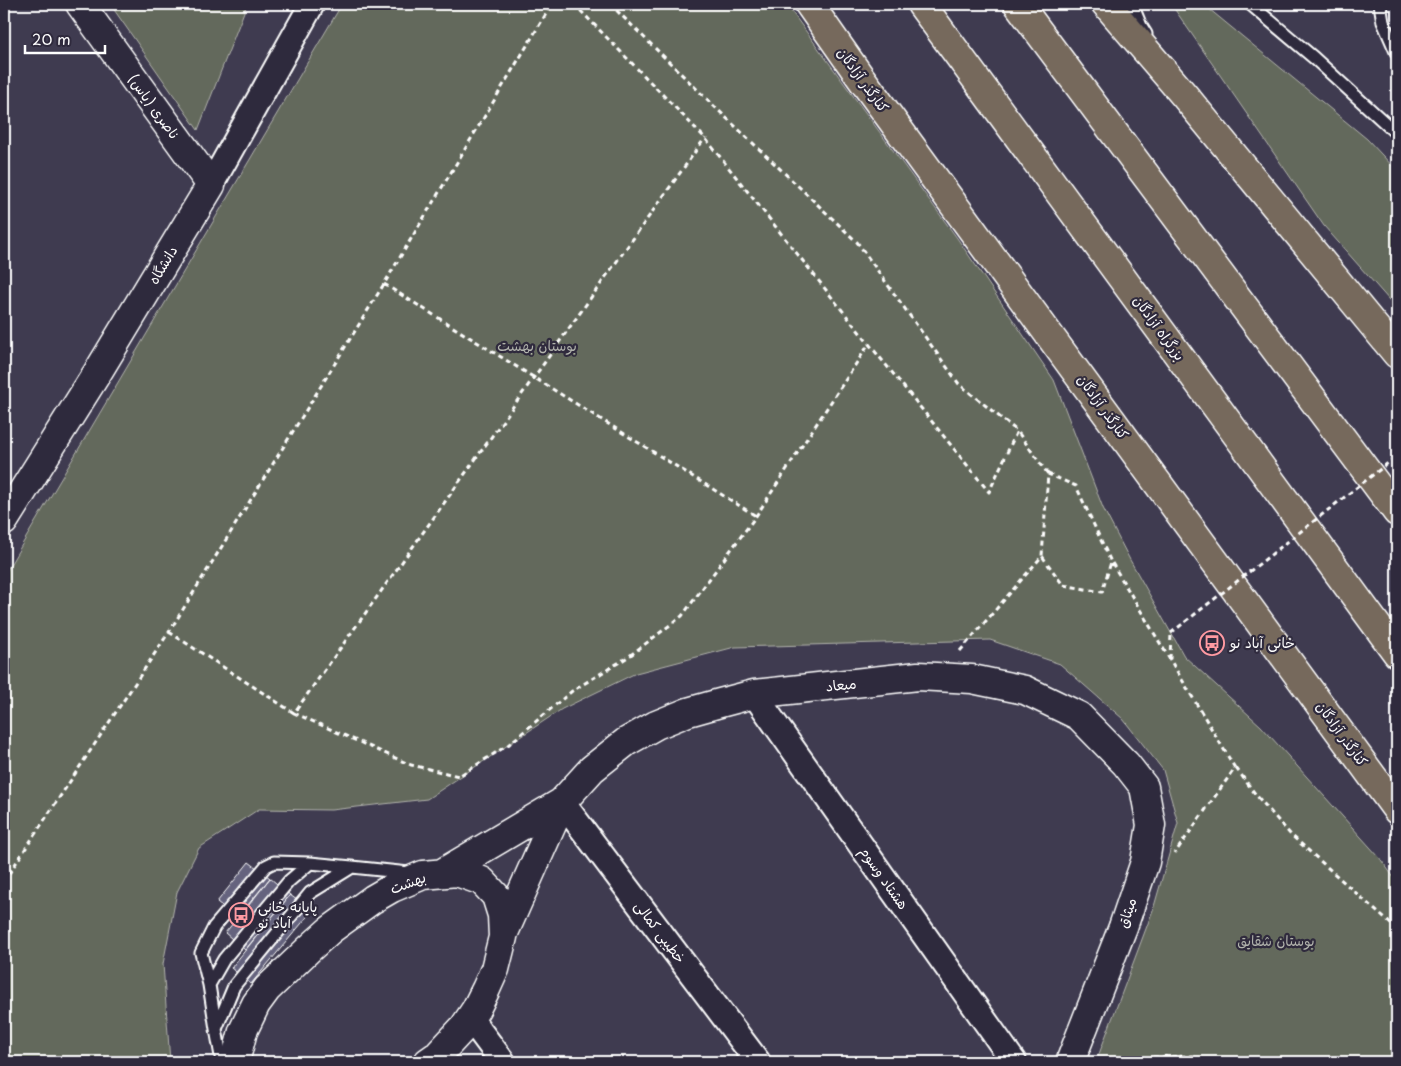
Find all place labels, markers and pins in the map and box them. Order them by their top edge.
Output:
bus stop icon: خانی آباد نو [1199,630,1225,656]
place label: خانی آباد نو [1229,632,1295,653]
place label: پایانه خانی آباد نو [257,896,317,933]
bus stop icon: پایانه خانی آباد نو [228,902,254,928]

